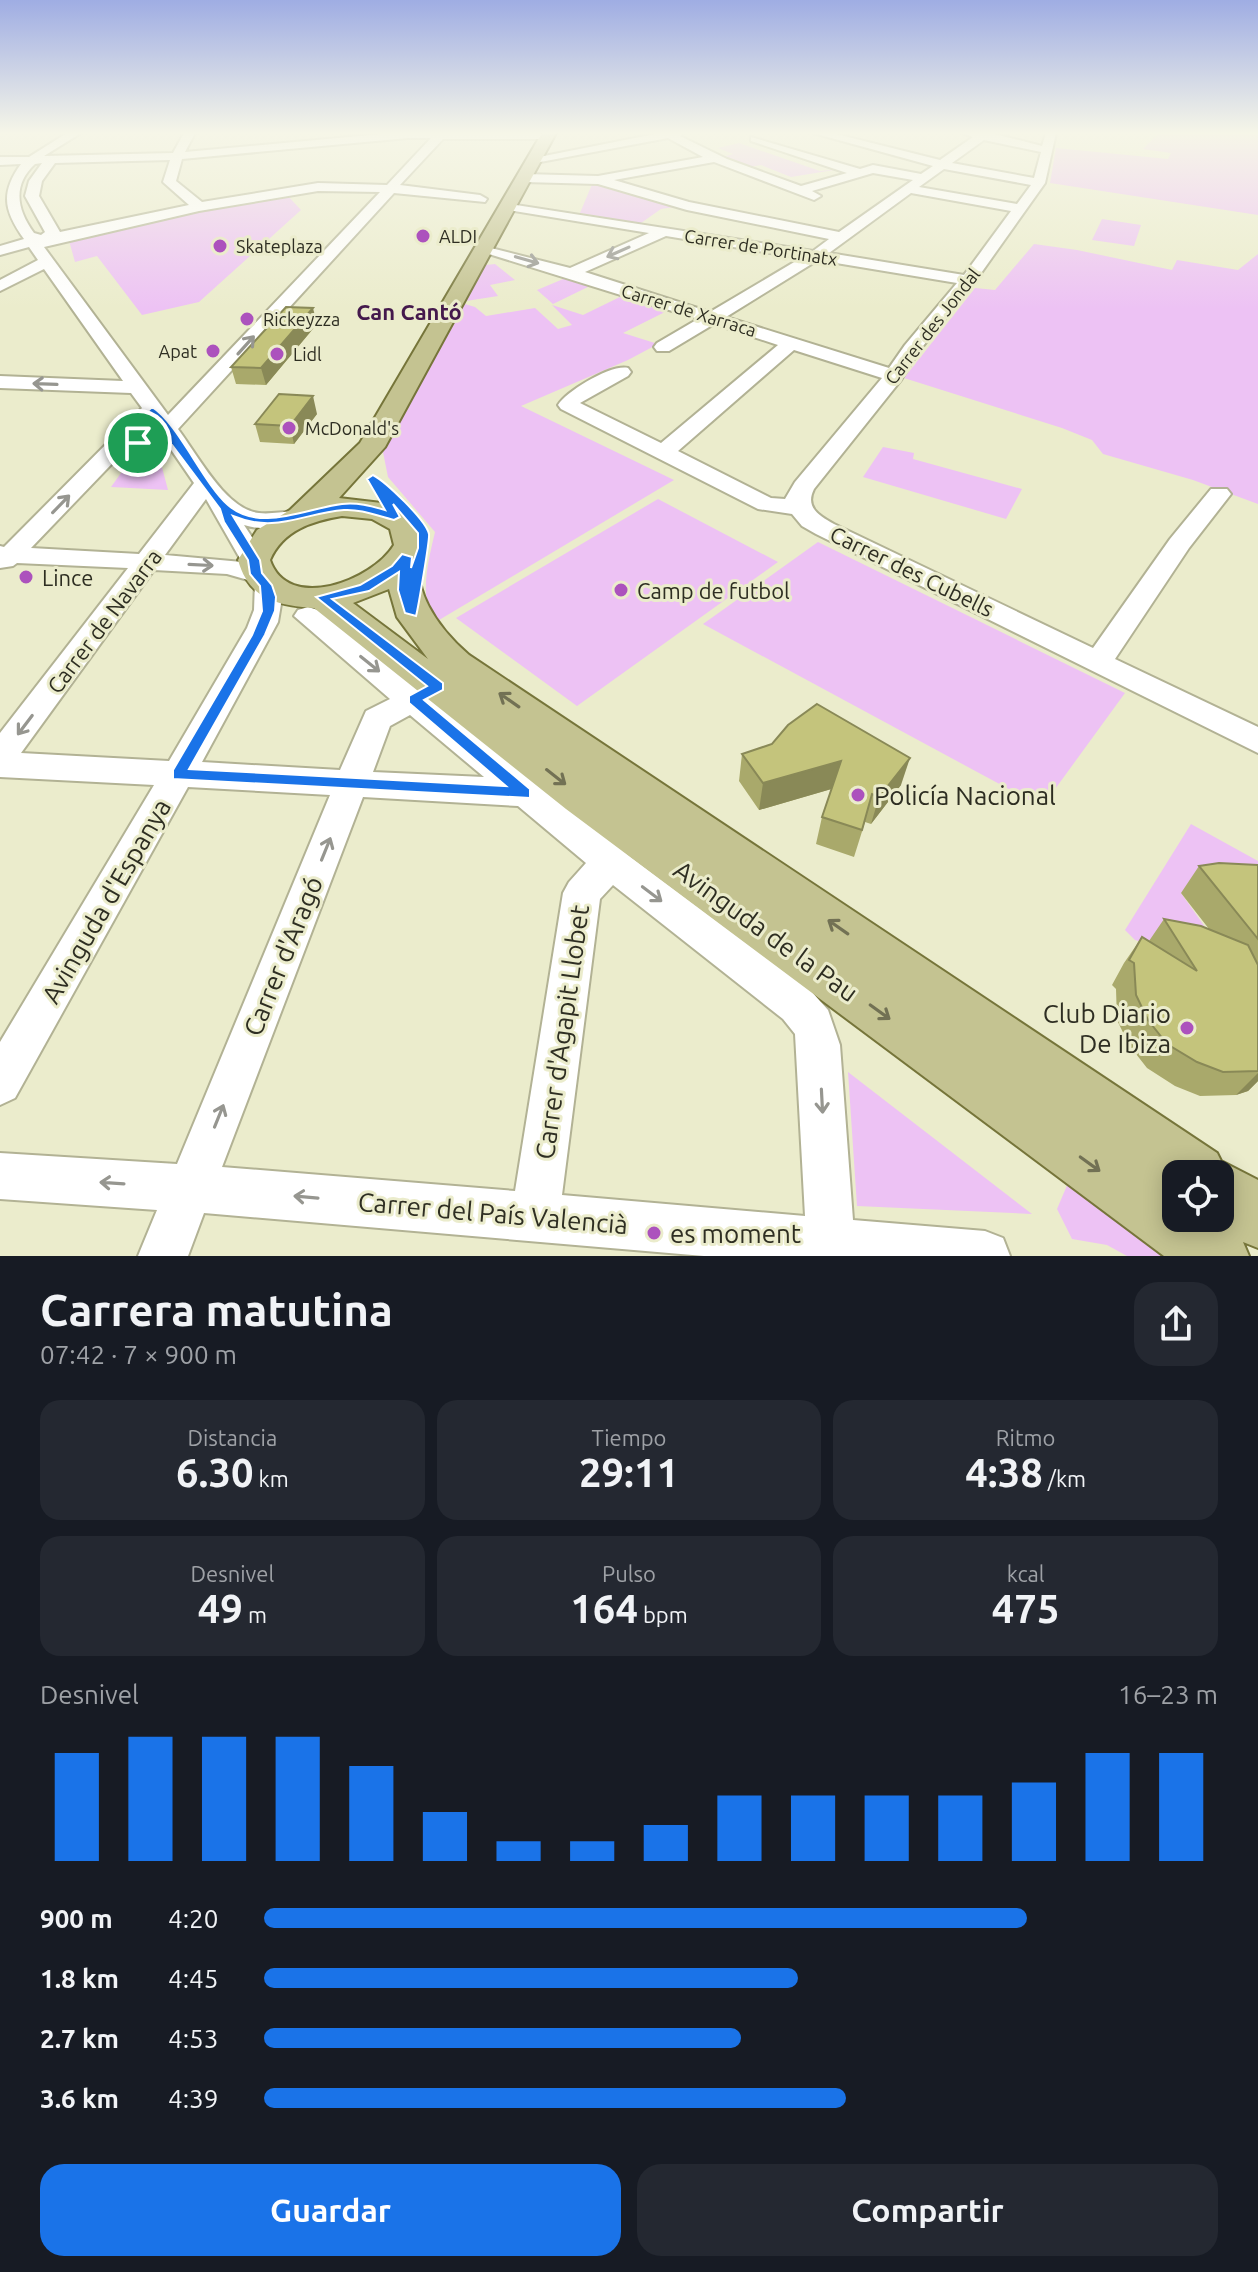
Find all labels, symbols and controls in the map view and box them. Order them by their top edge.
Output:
street label: Carrer de Portinatx [683,225,839,269]
place label: ALDI [439,226,477,246]
marker: ALDI [414,227,432,245]
place label: Skateplaza [236,236,323,256]
marker: Skateplaza [211,237,229,255]
one-way arrow [606,245,631,260]
one-way arrow [514,253,540,268]
street label: Carrer des Jondal [881,264,984,388]
street label: Carrer de Xarraca [619,280,759,340]
district label: Can Cantó [356,299,462,324]
place label: Rickeyzza [263,309,340,329]
marker: Rickeyzza [238,310,256,328]
one-way arrow [236,335,254,355]
place label: Apat [158,341,197,361]
marker: Apat [204,342,222,360]
place label: Lidl [293,344,322,364]
marker: Lidl [268,345,286,363]
one-way arrow [32,376,59,391]
pin [104,409,172,477]
place label: McDonald's [305,418,399,438]
marker: McDonald's [280,419,298,437]
icon: arrive [116,421,160,465]
one-way arrow [51,494,70,514]
street label: Carrer des Cubells [826,521,998,621]
street label: Carrer de Navarra [42,544,166,698]
one-way arrow [187,558,214,573]
place label: Lince [42,565,93,590]
marker: Lince [17,568,35,586]
place label: Camp de futbol [637,578,790,603]
marker: Camp de futbol [612,581,630,599]
one-way arrow [359,655,380,673]
one-way arrow [498,692,520,708]
one-way arrow [17,714,34,735]
one-way arrow [545,769,566,786]
place label: Policía Nacional [874,781,1056,810]
marker: Policía Nacional [849,786,867,804]
street label: Avinguda d'Espanya [36,794,176,1008]
one-way arrow [320,837,334,862]
street label: Avinguda de la Pau [668,855,864,1007]
street label: Carrer d'Aragó [238,872,328,1040]
one-way arrow [640,885,662,902]
street label: Carrer d'Agapit Llobet [530,903,594,1161]
one-way arrow [828,919,850,935]
place label: Club Diario De Ibiza [1043,999,1171,1058]
one-way arrow [868,1004,890,1020]
marker: Club Diario De Ibiza [1178,1019,1196,1037]
one-way arrow [815,1087,830,1114]
one-way arrow [213,1104,227,1129]
one-way arrow [1079,1156,1101,1173]
map controls [1162,1160,1234,1232]
button: locate [1162,1160,1234,1232]
one-way arrow [100,1175,126,1190]
street label: Carrer del País Valencià [357,1187,629,1239]
one-way arrow [293,1189,320,1204]
place label: es moment [670,1219,801,1248]
marker: es moment [645,1224,663,1242]
button: share [1134,1282,1218,1366]
text: Carrera matutina [40,1285,393,1334]
text: 07:42 · 7 × 900 m [40,1340,237,1369]
text: Distancia [187,1425,277,1450]
text: Tiempo [592,1425,666,1450]
text: Ritmo [996,1425,1055,1450]
text: 6.30 [176,1450,254,1495]
text: 29:11 [579,1450,679,1495]
text: 4:38 [965,1450,1043,1495]
text: km [254,1466,289,1491]
text: /km [1043,1466,1086,1491]
text: Desnivel [190,1561,274,1586]
text: Pulso [602,1561,656,1586]
text: kcal [1007,1561,1045,1586]
text: 49 [198,1586,243,1631]
text: 164 [570,1586,638,1631]
text: 475 [992,1586,1060,1631]
text: m [243,1602,267,1627]
text: bpm [638,1602,688,1627]
text: Desnivel [40,1680,139,1709]
text: 16–23 m [1118,1680,1218,1709]
text: 900 m [40,1904,113,1933]
text: 4:20 [168,1904,218,1933]
text: 1.8 km [40,1964,119,1993]
text: 4:45 [168,1964,218,1993]
text: 2.7 km [40,2024,119,2053]
text: 4:53 [168,2024,218,2053]
text: 3.6 km [40,2084,119,2113]
text: 4:39 [168,2084,218,2113]
button: Guardar [40,2164,621,2256]
button: Compartir [637,2164,1218,2256]

